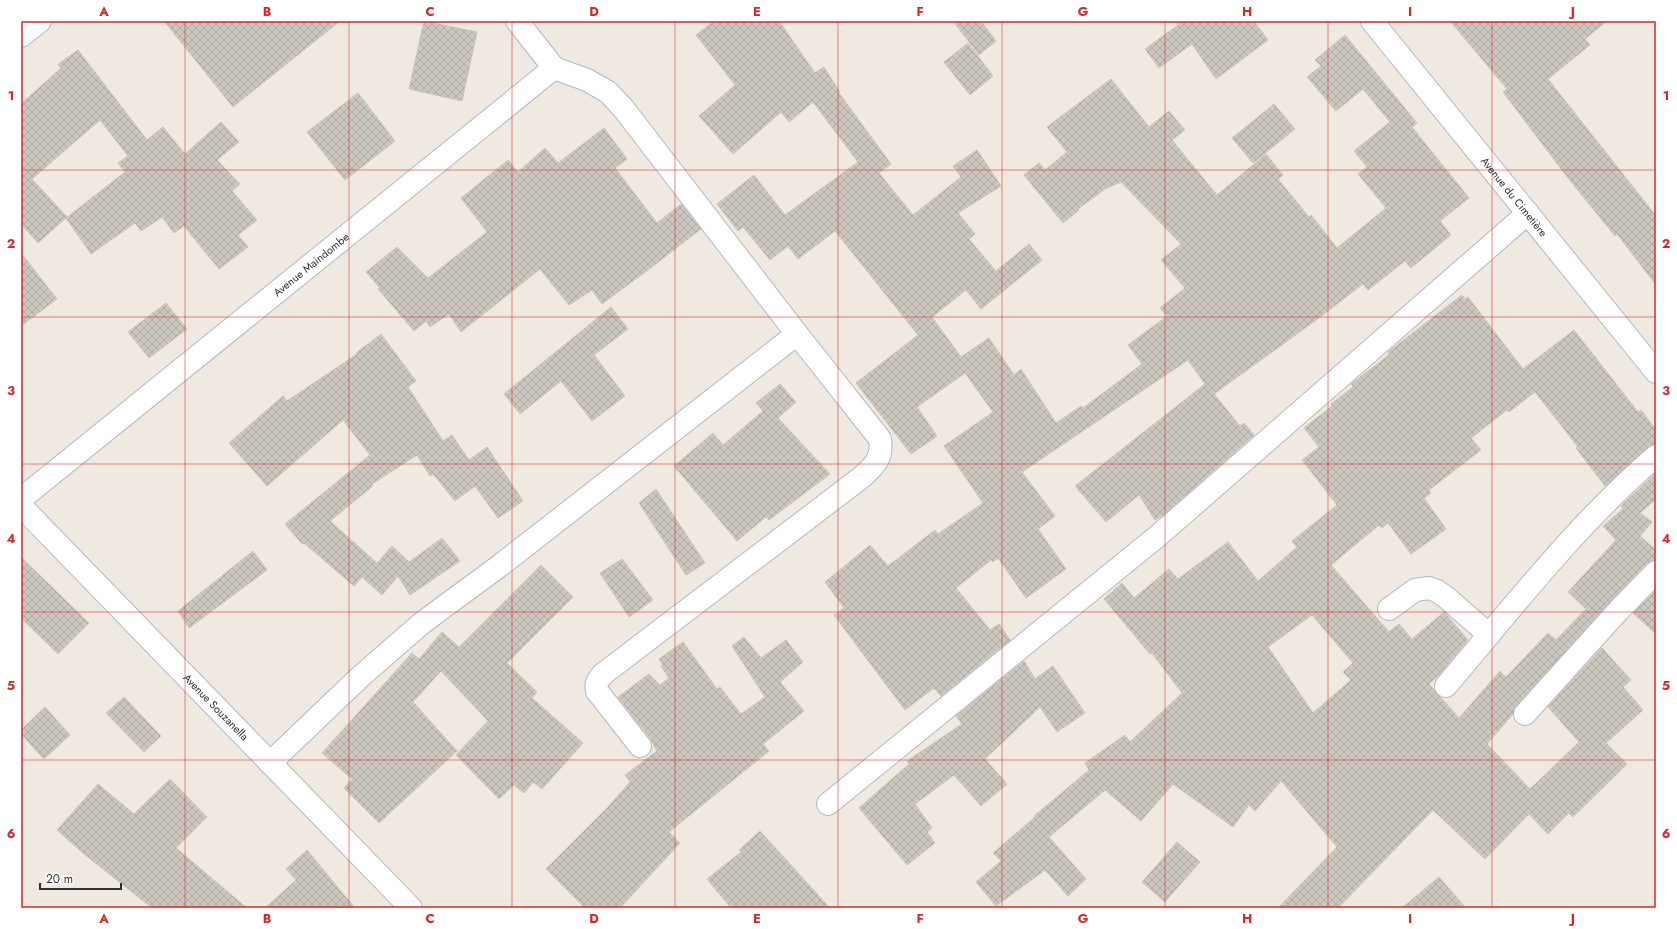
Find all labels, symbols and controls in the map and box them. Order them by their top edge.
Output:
text: A [98,2,109,21]
text: B [263,2,272,21]
text: C [425,2,435,21]
text: D [589,2,599,21]
text: E [753,2,761,21]
text: F [916,2,924,21]
text: G [1078,2,1089,21]
text: H [1242,2,1252,21]
text: I [1408,2,1412,21]
text: J [1568,2,1575,21]
text: 1 [8,86,14,105]
text: 1 [1663,86,1669,105]
street label: Avenue du Cimetière [1477,154,1551,240]
street label: Avenue Maindombe [270,229,353,300]
text: 2 [7,234,15,253]
text: 2 [1662,234,1670,253]
text: 3 [7,381,15,400]
text: 3 [1662,381,1670,400]
text: 4 [6,529,16,548]
text: 4 [1661,529,1671,548]
street label: Avenue Souzanella [180,670,252,744]
text: 5 [7,676,15,695]
text: 5 [1662,676,1670,695]
text: 6 [7,824,16,843]
text: 6 [1662,824,1671,843]
scale bar [40,865,121,891]
text: 20 m [46,870,73,888]
text: A [98,909,109,928]
text: B [263,909,272,928]
text: C [425,909,435,928]
text: D [589,909,599,928]
text: E [753,909,761,928]
text: F [916,909,924,928]
text: G [1078,909,1089,928]
text: H [1242,909,1252,928]
text: I [1408,909,1412,928]
text: J [1568,909,1575,928]

